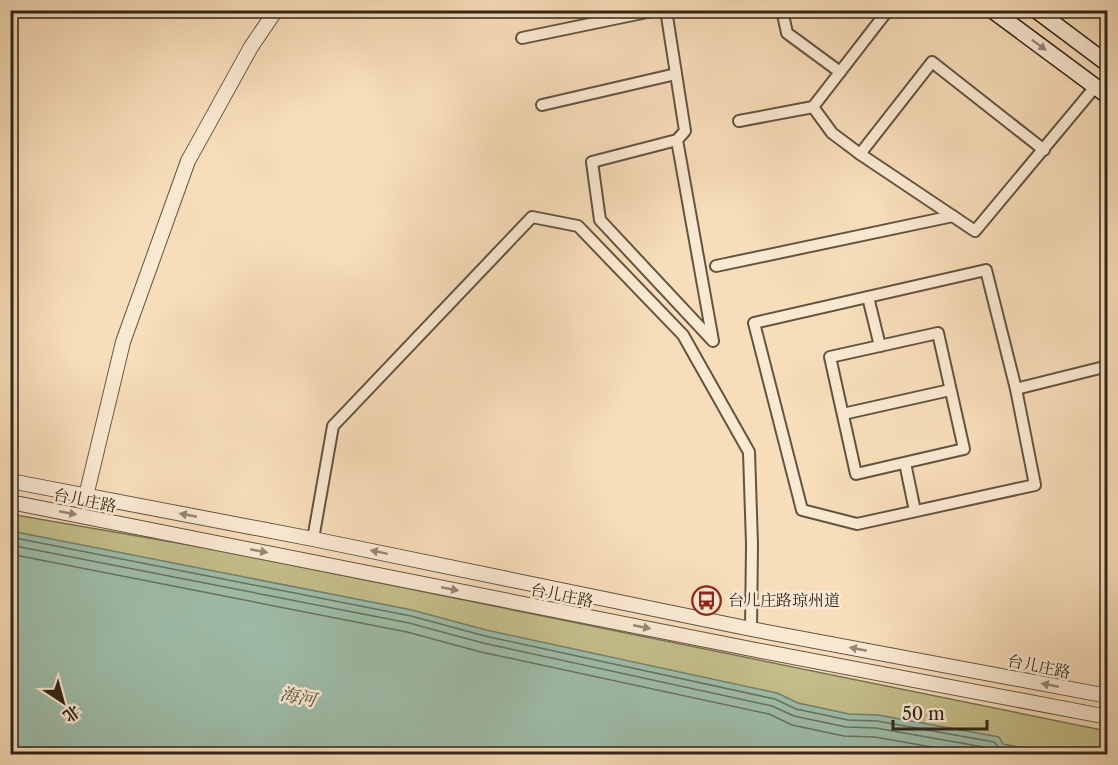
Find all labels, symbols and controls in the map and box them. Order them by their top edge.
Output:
one-way arrow [1032,39,1047,51]
street label: 台儿庄路 [52,484,118,516]
one-way arrow [59,509,78,518]
one-way arrow [178,510,197,519]
one-way arrow [250,547,269,556]
one-way arrow [370,547,388,557]
street label: 台儿庄路 [529,579,595,611]
bus stop icon: 台儿庄路琼州道 [691,584,723,616]
one-way arrow [441,585,460,594]
place label: 台儿庄路琼州道 [728,590,840,610]
one-way arrow [632,623,651,632]
one-way arrow [849,644,868,653]
street label: 台儿庄路 [1006,650,1072,682]
north arrow [33,672,93,732]
one-way arrow [1040,680,1059,689]
water label: 海河 [278,683,321,712]
scale bar [893,693,988,731]
text: 北 [59,701,84,727]
text: 50 m [902,703,945,725]

